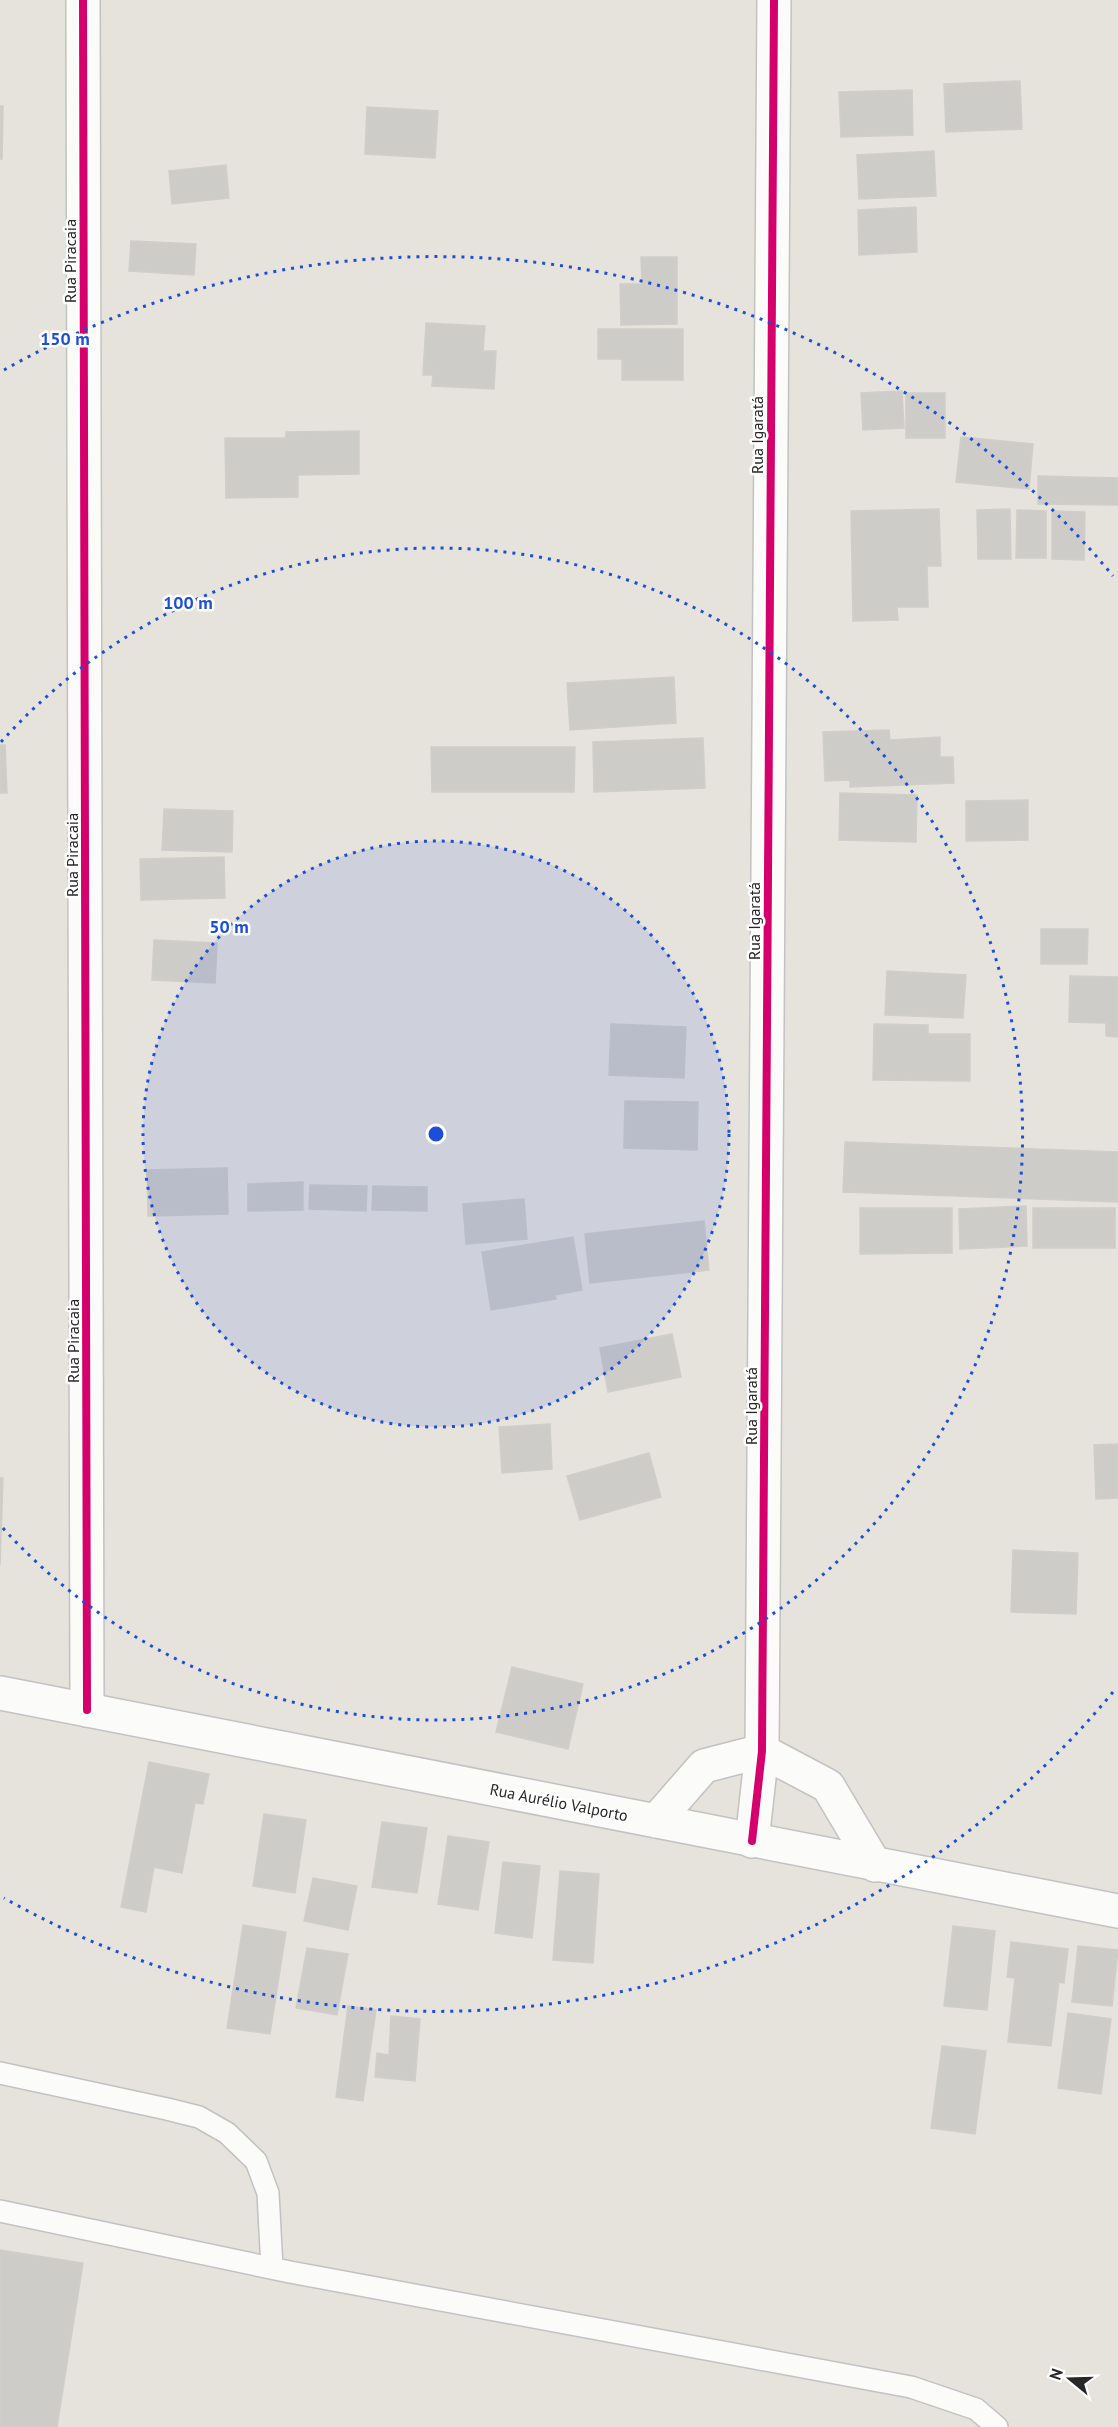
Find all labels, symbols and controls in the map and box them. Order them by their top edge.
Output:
street label: Rua Piracaia [60,219,80,303]
text: 150 m [40,327,90,350]
street label: Rua Igaratá [747,396,767,474]
text: 100 m [163,591,213,614]
street label: Rua Piracaia [62,813,82,897]
street label: Rua Igaratá [744,882,764,960]
text: 50 m [209,915,249,938]
centre of rings [426,1124,446,1144]
street label: Rua Piracaia [63,1299,83,1383]
street label: Rua Igaratá [741,1367,761,1445]
street label: Rua Aurélio Valporto [488,1779,630,1825]
north arrow [1040,2349,1100,2409]
text: N [1045,2366,1067,2382]

